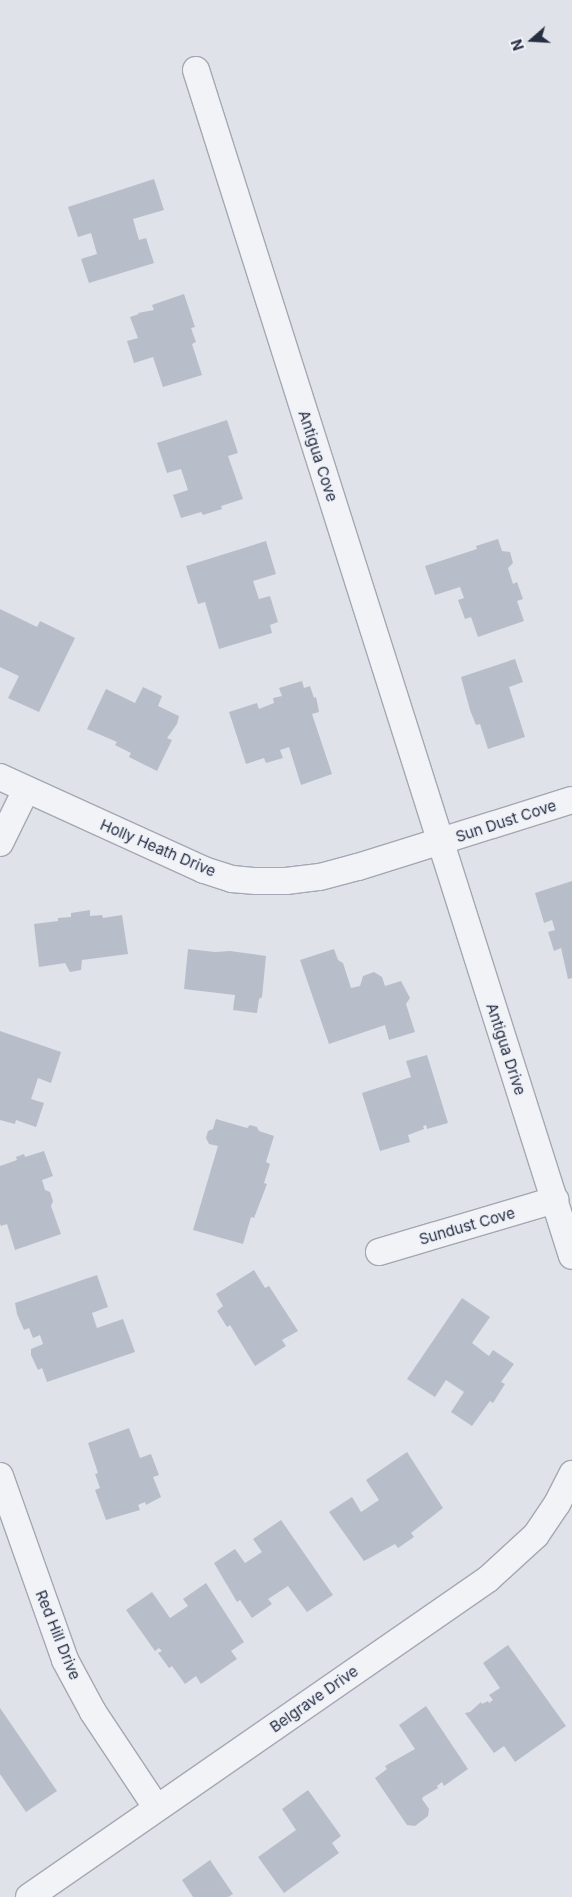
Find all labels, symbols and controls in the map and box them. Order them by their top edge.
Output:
north arrow [507,15,557,65]
text: N [508,37,527,53]
street label: Antigua Cove [295,408,341,504]
street label: Sun Dust Cove [453,796,559,846]
street label: Holly Heath Drive [98,816,218,880]
street label: Antigua Drive [483,1001,529,1097]
street label: Sundust Cove [417,1204,517,1248]
street label: Red Hill Drive [32,1588,84,1682]
street label: Belgrave Drive [266,1662,362,1736]

